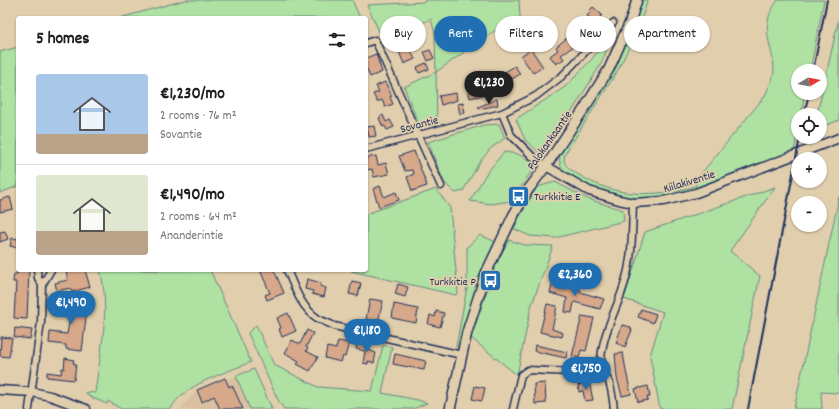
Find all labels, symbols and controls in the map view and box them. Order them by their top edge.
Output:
chip: Buy [380,16,426,52]
chip: Rent [434,16,487,52]
chip: Filters [495,16,558,52]
chip: New [566,16,616,52]
chip: Apartment [624,16,710,52]
text: 5 homes [36,28,89,52]
icon: filters [326,29,348,51]
north arrow [791,64,827,100]
map controls [791,64,827,232]
pin: €1,230 [456,71,522,105]
text: €1,230 [473,74,505,93]
text: €1,230/mo [160,83,225,107]
icon: home [68,90,116,138]
text: 2 rooms · 76 m² [160,107,236,126]
street label: Palokankaantie [523,108,577,174]
button: locate [791,108,827,144]
street label: Sovantie [398,112,440,139]
text: Sovantie [160,126,202,145]
button: + [791,152,827,188]
street label: Kiilakiventie [661,167,717,198]
bus stop icon: Turkkitie E [505,183,531,209]
text: €1,490/mo [160,184,225,208]
place label: Turkkitie E [534,189,581,206]
icon: home [68,191,116,239]
button: − [791,196,827,232]
text: 2 rooms · 64 m² [160,208,237,227]
text: Ananderintie [160,227,223,246]
pin: €2,360 [542,263,608,297]
text: €2,360 [558,266,592,285]
bus stop icon: Turkkitie P [478,268,504,294]
place label: Turkkitie P [429,274,477,291]
pin: €1,490 [38,291,104,325]
text: €1,490 [55,294,87,313]
pin: €1,180 [334,319,400,353]
text: €1,180 [353,322,381,341]
pin: €1,750 [553,357,619,391]
text: €1,750 [571,360,601,379]

